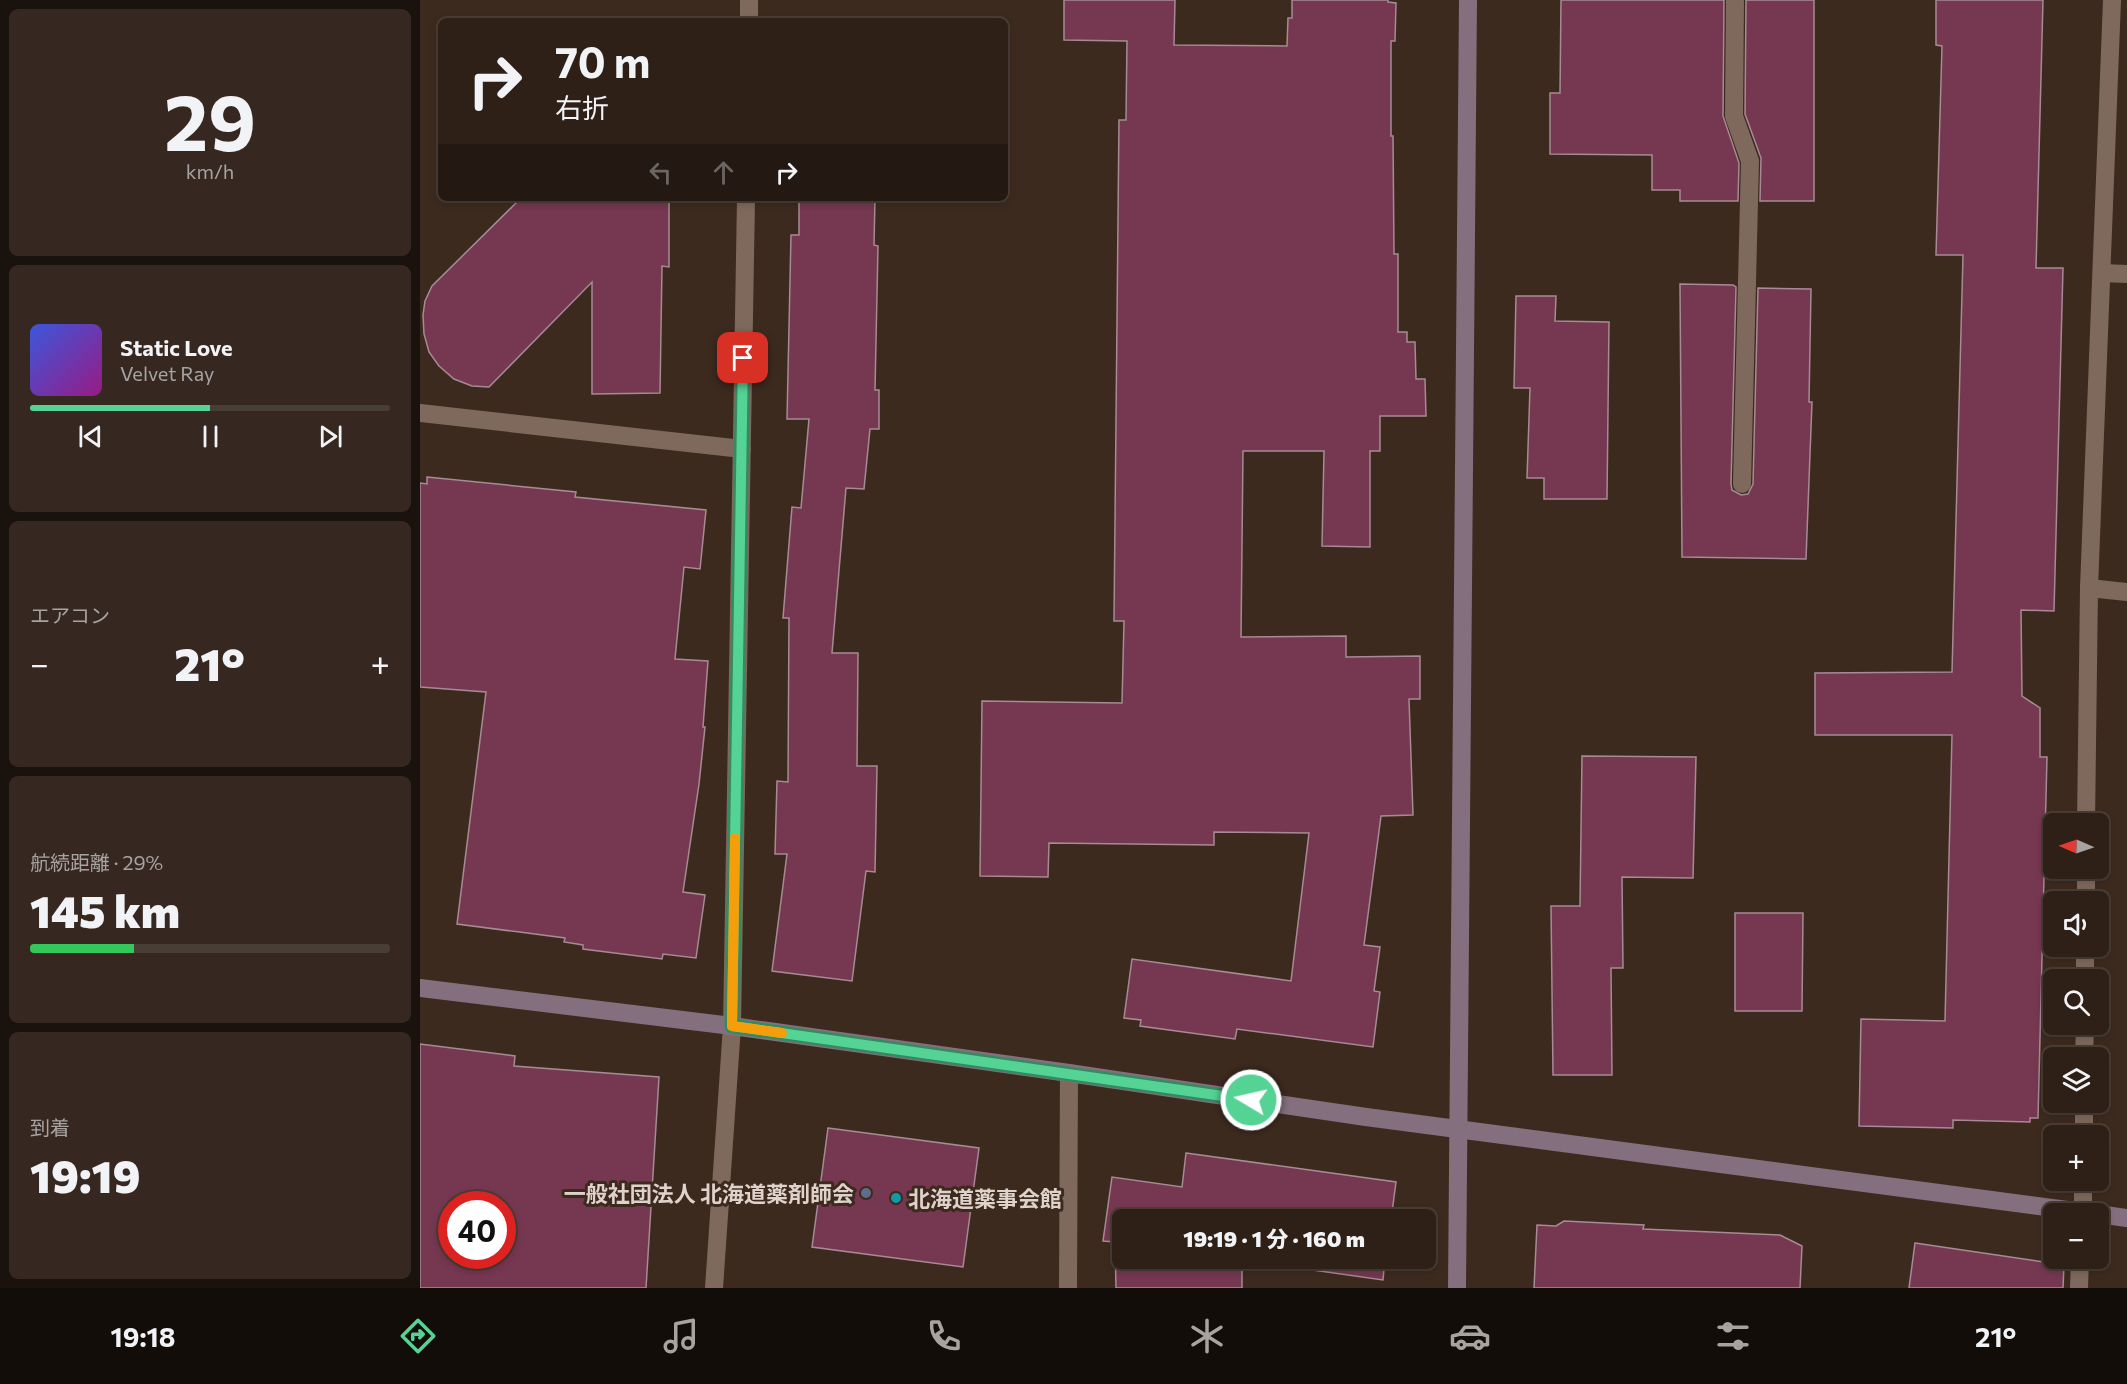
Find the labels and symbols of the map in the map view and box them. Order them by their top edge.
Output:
pin [717,332,768,383]
north arrow [2043,813,2109,879]
position arrow [1219,1068,1283,1132]
place label: 一般社団法人 北海道薬剤師会 [564,1180,854,1207]
place label: 北海道薬事会館 [908,1185,1062,1212]
marker: 一般社団法人 北海道薬剤師会 [859,1186,873,1200]
speed limit sign: 40 [438,1191,516,1269]
marker: 北海道薬事会館 [889,1191,903,1205]

